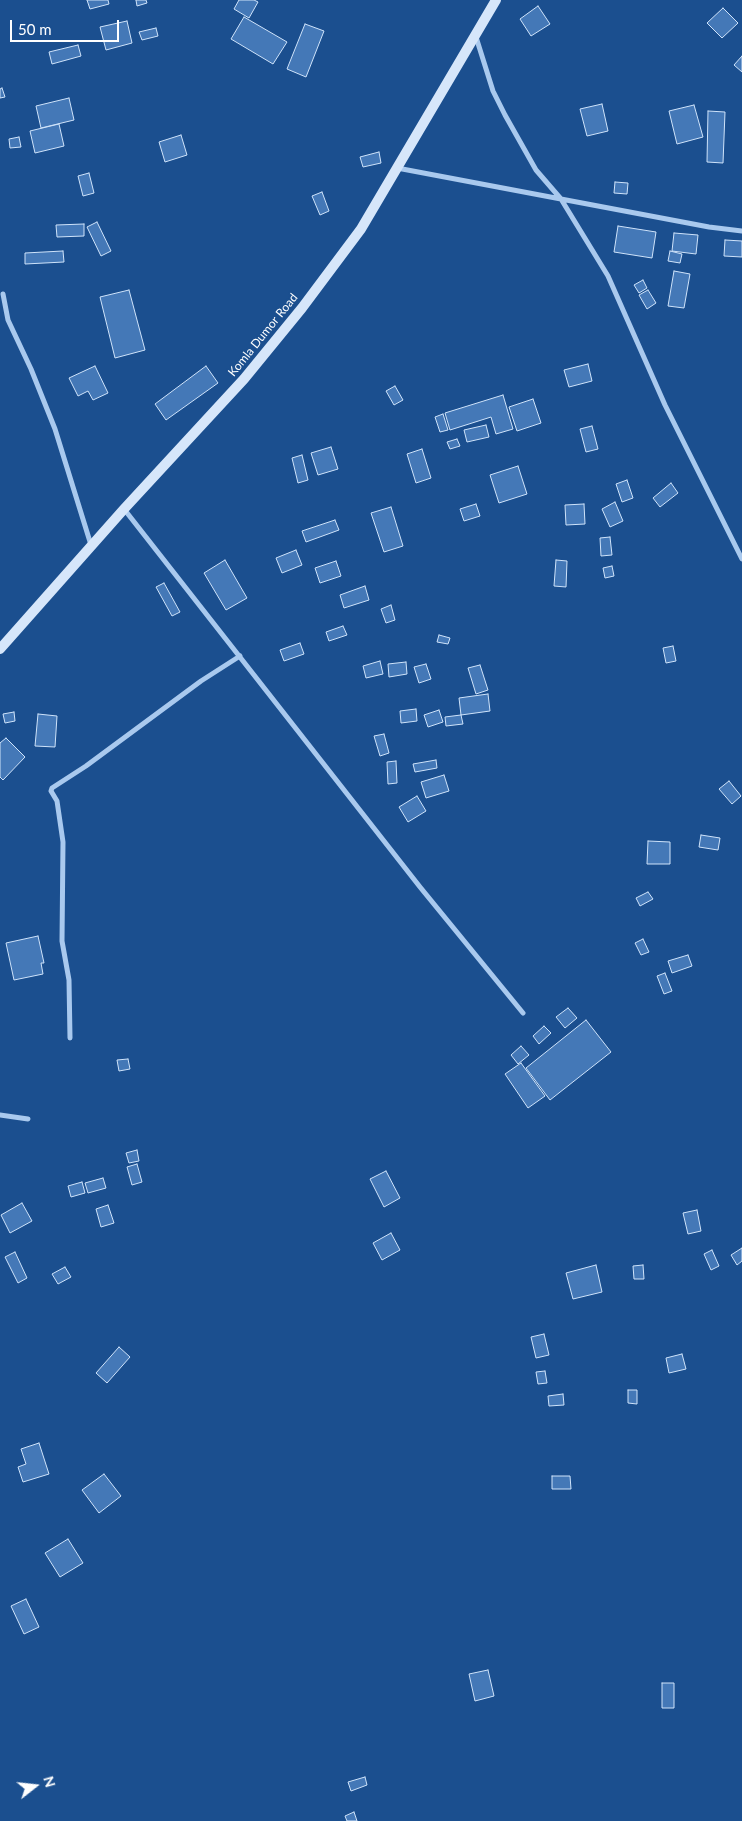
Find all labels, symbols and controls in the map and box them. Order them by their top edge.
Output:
scale bar [12,10,121,42]
text: 50 m [18,20,52,38]
street label: Komla Dumor Road [225,291,301,379]
north arrow [10,1761,60,1811]
text: N [40,1774,60,1789]

